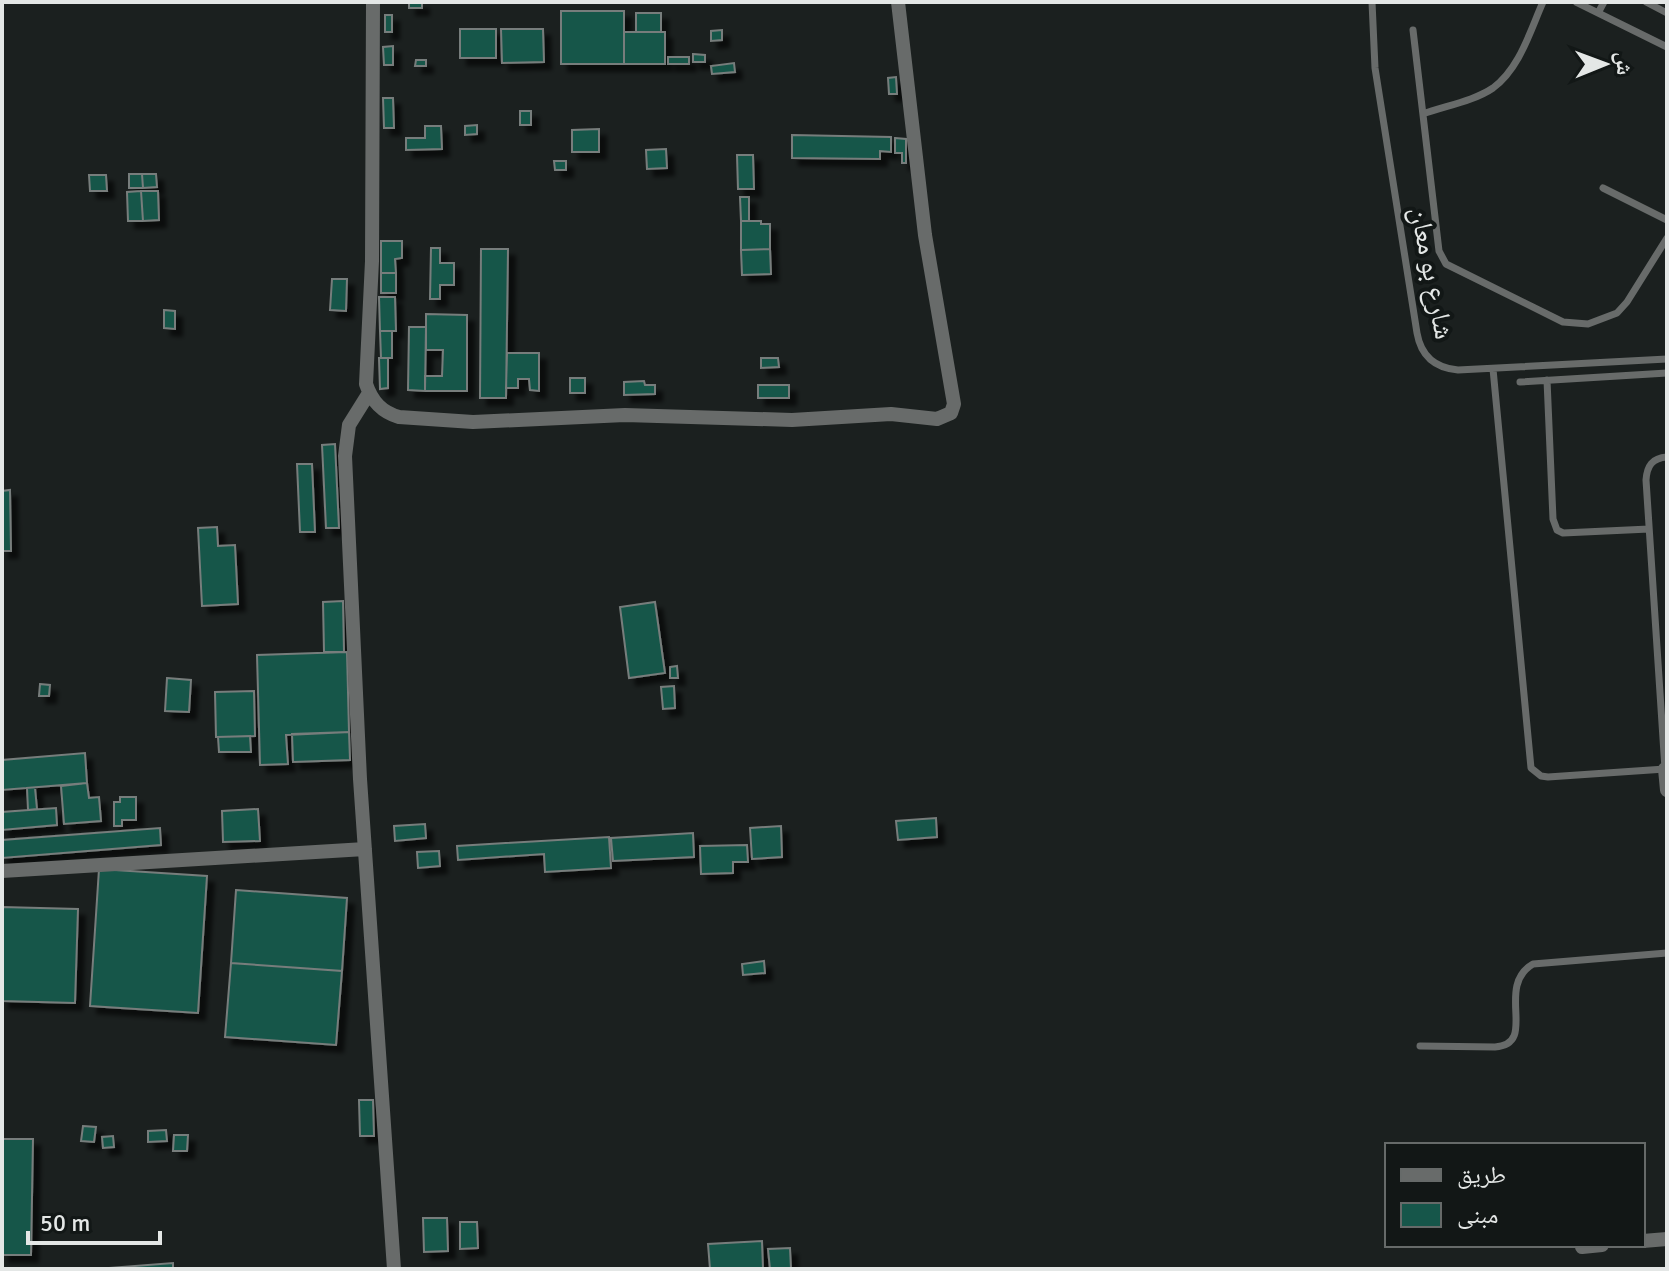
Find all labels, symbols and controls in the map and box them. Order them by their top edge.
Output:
north arrow [1565,24,1645,104]
text: ش [1611,52,1638,76]
street label: شارع بو معان [1403,204,1461,342]
legend [1385,1143,1645,1247]
text: طريق [1457,1160,1506,1190]
scale bar [28,1195,160,1245]
text: مبنى [1457,1200,1498,1230]
text: 50 m [40,1208,90,1238]

